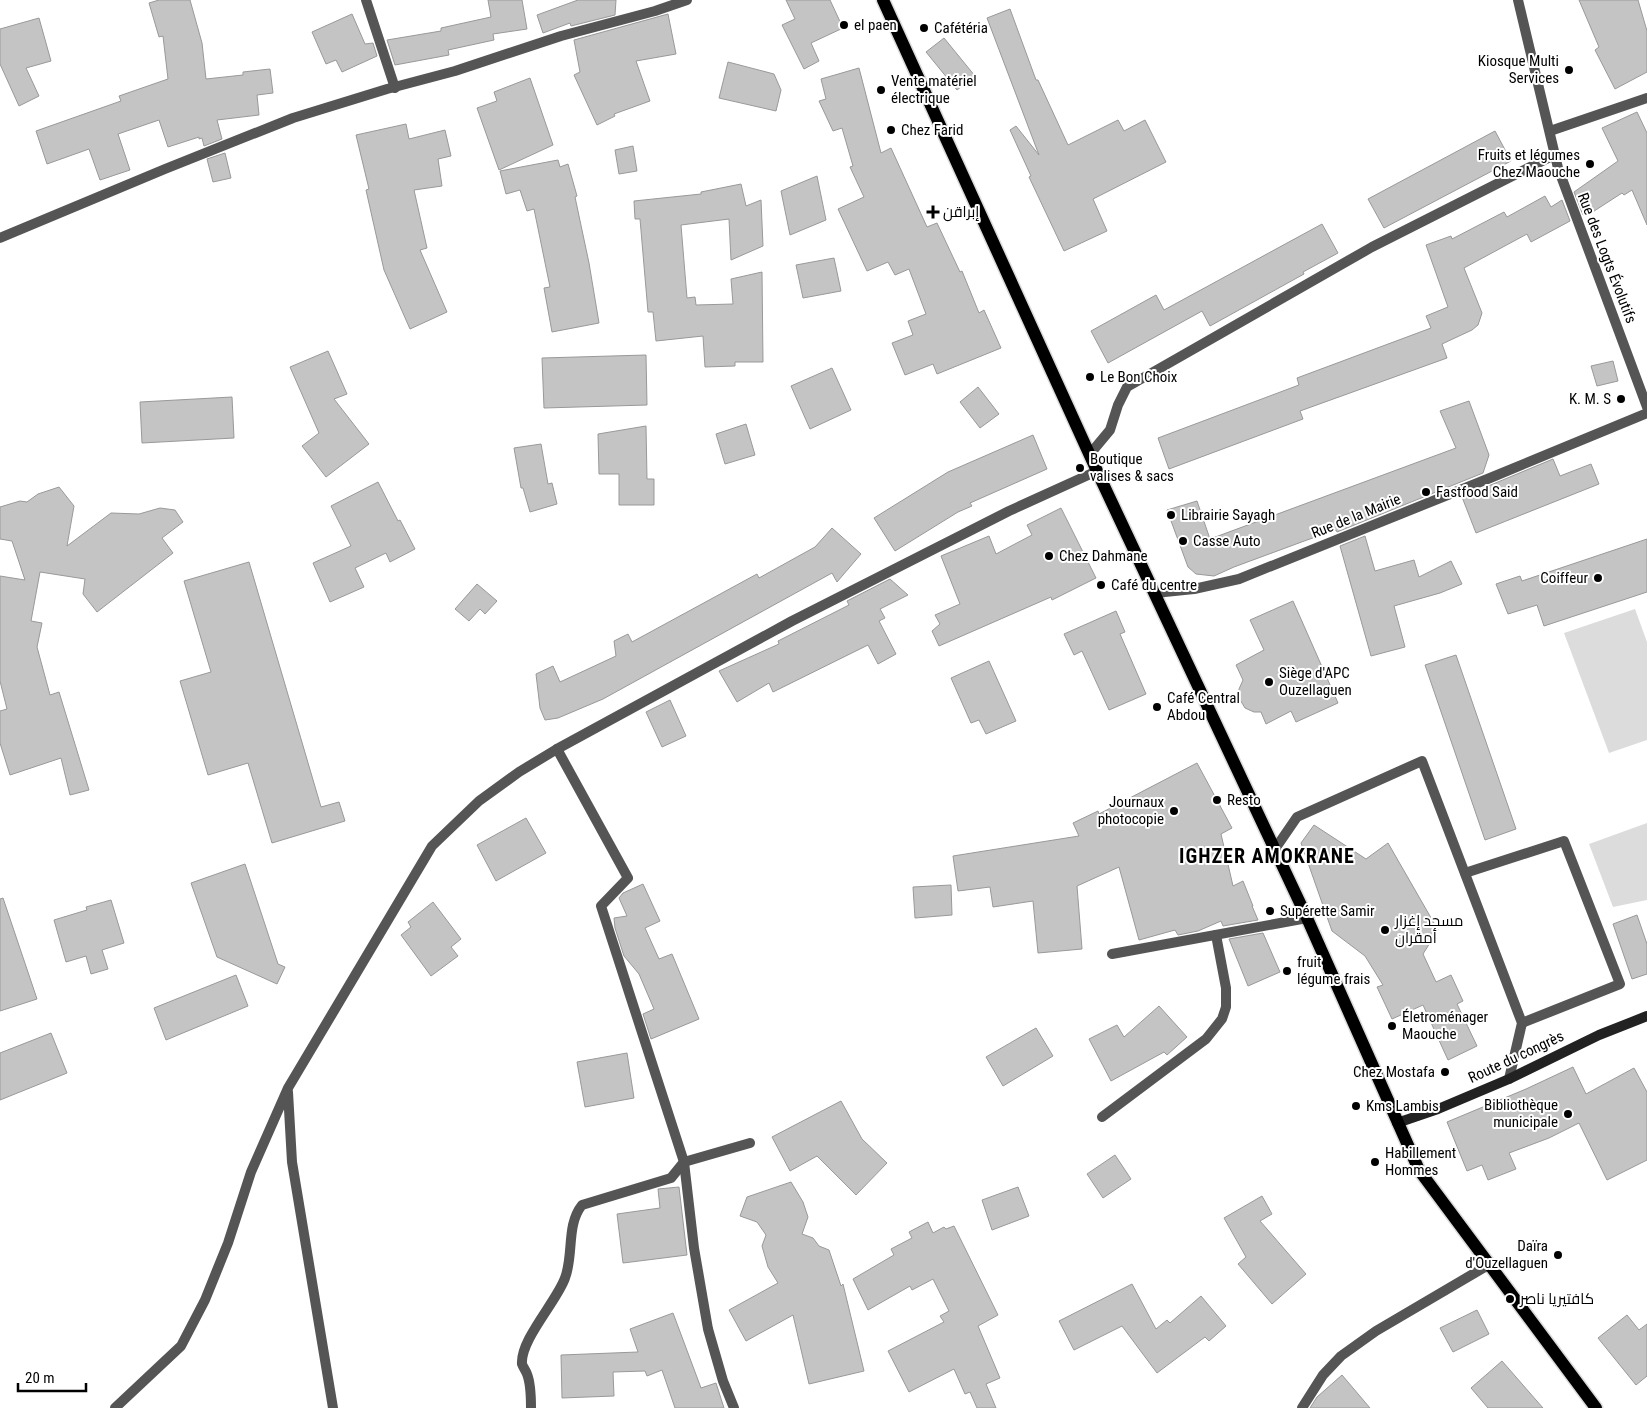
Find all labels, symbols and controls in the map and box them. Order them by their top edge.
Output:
place label: el paen [854,16,897,34]
marker: el paen [838,19,850,31]
place label: Cafétéria [934,19,988,37]
marker: Cafétéria [918,22,930,34]
place label: Kiosque Multi Services [1478,52,1559,87]
marker: Kiosque Multi Services [1563,64,1575,76]
place label: Vente matériel électrique [891,72,977,107]
marker: Vente matériel électrique [875,84,887,96]
place label: Chez Farid [901,121,963,139]
marker: Chez Farid [885,124,897,136]
place label: Fruits et légumes Chez Maouche [1478,146,1580,181]
marker: Fruits et légumes Chez Maouche [1584,158,1596,170]
street label: Rue des Logts Évolutifs [1574,190,1640,326]
place label: إبراقن [943,203,979,222]
marker: إبراقن [927,206,939,218]
place label: Le Bon Choix [1100,368,1178,386]
marker: Le Bon Choix [1084,371,1096,383]
place label: K. M. S [1569,390,1611,408]
marker: K. M. S [1615,393,1627,405]
place label: Boutique valises & sacs [1090,450,1174,485]
marker: Boutique valises & sacs [1074,462,1086,474]
place label: Fastfood Said [1436,483,1518,501]
marker: Fastfood Said [1420,486,1432,498]
street label: Rue de la Mairie [1309,490,1403,542]
place label: Librairie Sayagh [1181,506,1275,524]
marker: Librairie Sayagh [1165,509,1177,521]
place label: Casse Auto [1193,532,1261,550]
marker: Casse Auto [1177,535,1189,547]
place label: Chez Dahmane [1059,547,1148,565]
marker: Chez Dahmane [1043,550,1055,562]
place label: Coiffeur [1540,569,1588,587]
marker: Coiffeur [1592,572,1604,584]
place label: Café du centre [1111,576,1197,594]
marker: Café du centre [1095,579,1107,591]
place label: Siège d'APC Ouzellaguen [1279,664,1352,699]
marker: Siège d'APC Ouzellaguen [1263,676,1275,688]
place label: Café Central Abdou [1167,689,1240,724]
marker: Café Central Abdou [1151,701,1163,713]
place label: Resto [1227,791,1261,809]
place label: Journaux photocopie [1098,793,1164,828]
marker: Resto [1211,794,1223,806]
marker: Journaux photocopie [1168,805,1180,817]
district label: IGHZER AMOKRANE [1179,844,1355,868]
place label: Supérette Samir [1280,902,1375,920]
marker: Supérette Samir [1264,905,1276,917]
place label: مسجد إغزار أمقران [1394,912,1463,948]
marker: مسجد إغزار أمقران [1379,924,1391,936]
place label: fruit légume frais [1297,953,1371,988]
marker: fruit légume frais [1281,965,1293,977]
place label: Életroménager Maouche [1402,1008,1489,1043]
marker: Életroménager Maouche [1386,1020,1398,1032]
street label: Route du congrès [1465,1027,1567,1087]
place label: Chez Mostafa [1353,1063,1435,1081]
marker: Chez Mostafa [1439,1066,1451,1078]
place label: Bibliothèque municipale [1484,1096,1558,1131]
place label: Kms Lambis [1366,1097,1439,1115]
marker: Kms Lambis [1350,1100,1362,1112]
marker: Bibliothèque municipale [1562,1108,1574,1120]
place label: Habillement Hommes [1385,1144,1456,1179]
marker: Habillement Hommes [1369,1156,1381,1168]
place label: Daïra d'Ouzellaguen [1465,1237,1548,1272]
marker: Daïra d'Ouzellaguen [1552,1249,1564,1261]
place label: كافتيريا ناصر [1519,1290,1594,1308]
marker: كافتيريا ناصر [1504,1293,1516,1305]
scale bar [18,1360,85,1392]
text: 20 m [25,1369,55,1387]

